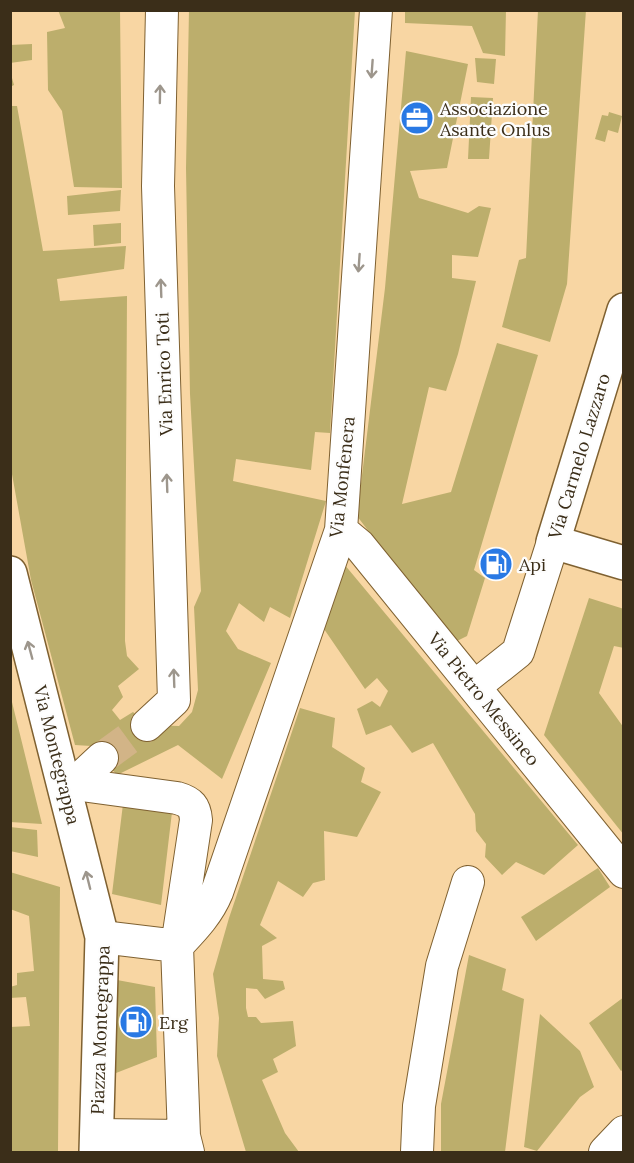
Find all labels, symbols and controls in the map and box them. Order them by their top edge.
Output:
one-way arrow [367,58,378,78]
one-way arrow [154,84,166,104]
place label: Associazione Asante Onlus [439,97,550,141]
office icon: Associazione Asante Onlus [399,100,435,136]
one-way arrow [353,253,364,273]
one-way arrow [155,279,167,299]
street label: Via Enrico Toti [150,312,178,437]
street label: Via Carmelo Lazzaro [543,370,615,543]
street label: Via Monfenera [324,415,360,540]
one-way arrow [162,474,173,494]
fuel station icon: Api [478,546,514,582]
place label: Api [518,553,546,576]
street label: Via Pietro Messineo [422,627,545,770]
one-way arrow [23,641,35,660]
one-way arrow [168,669,179,689]
street label: Via Montegrappa [28,682,85,827]
one-way arrow [81,871,93,890]
street label: Piazza Montegrappa [86,945,114,1115]
fuel station icon: Erg [118,1004,154,1040]
place label: Erg [159,1011,189,1034]

